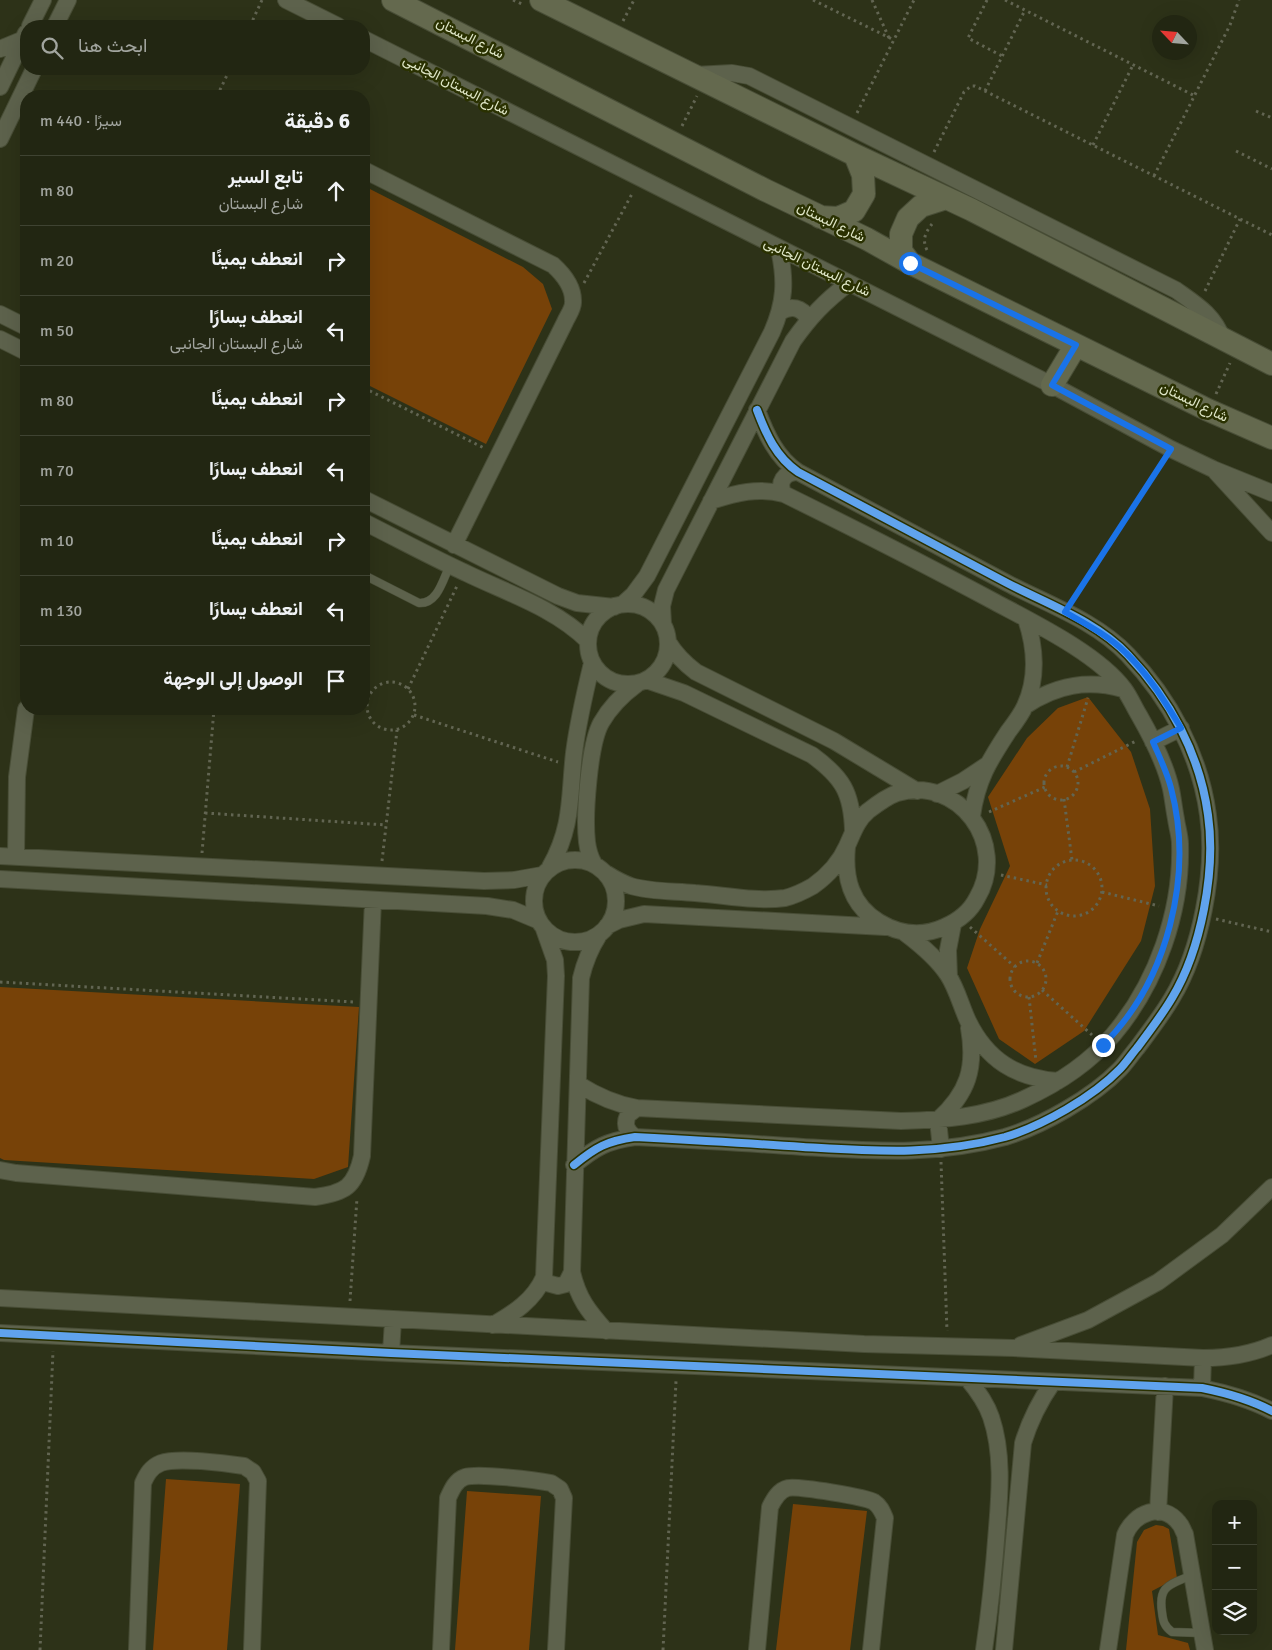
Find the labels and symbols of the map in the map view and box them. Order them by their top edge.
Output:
street label: شارع البستان [432,14,507,64]
north arrow [1152,15,1197,60]
street label: شارع البستان الجانبى [399,51,512,121]
street label: شارع البستان [793,198,868,248]
street label: شارع البستان الجانبى [760,234,873,302]
route start [899,252,922,275]
street label: شارع البستان [1156,378,1231,428]
route end [1092,1034,1115,1057]

